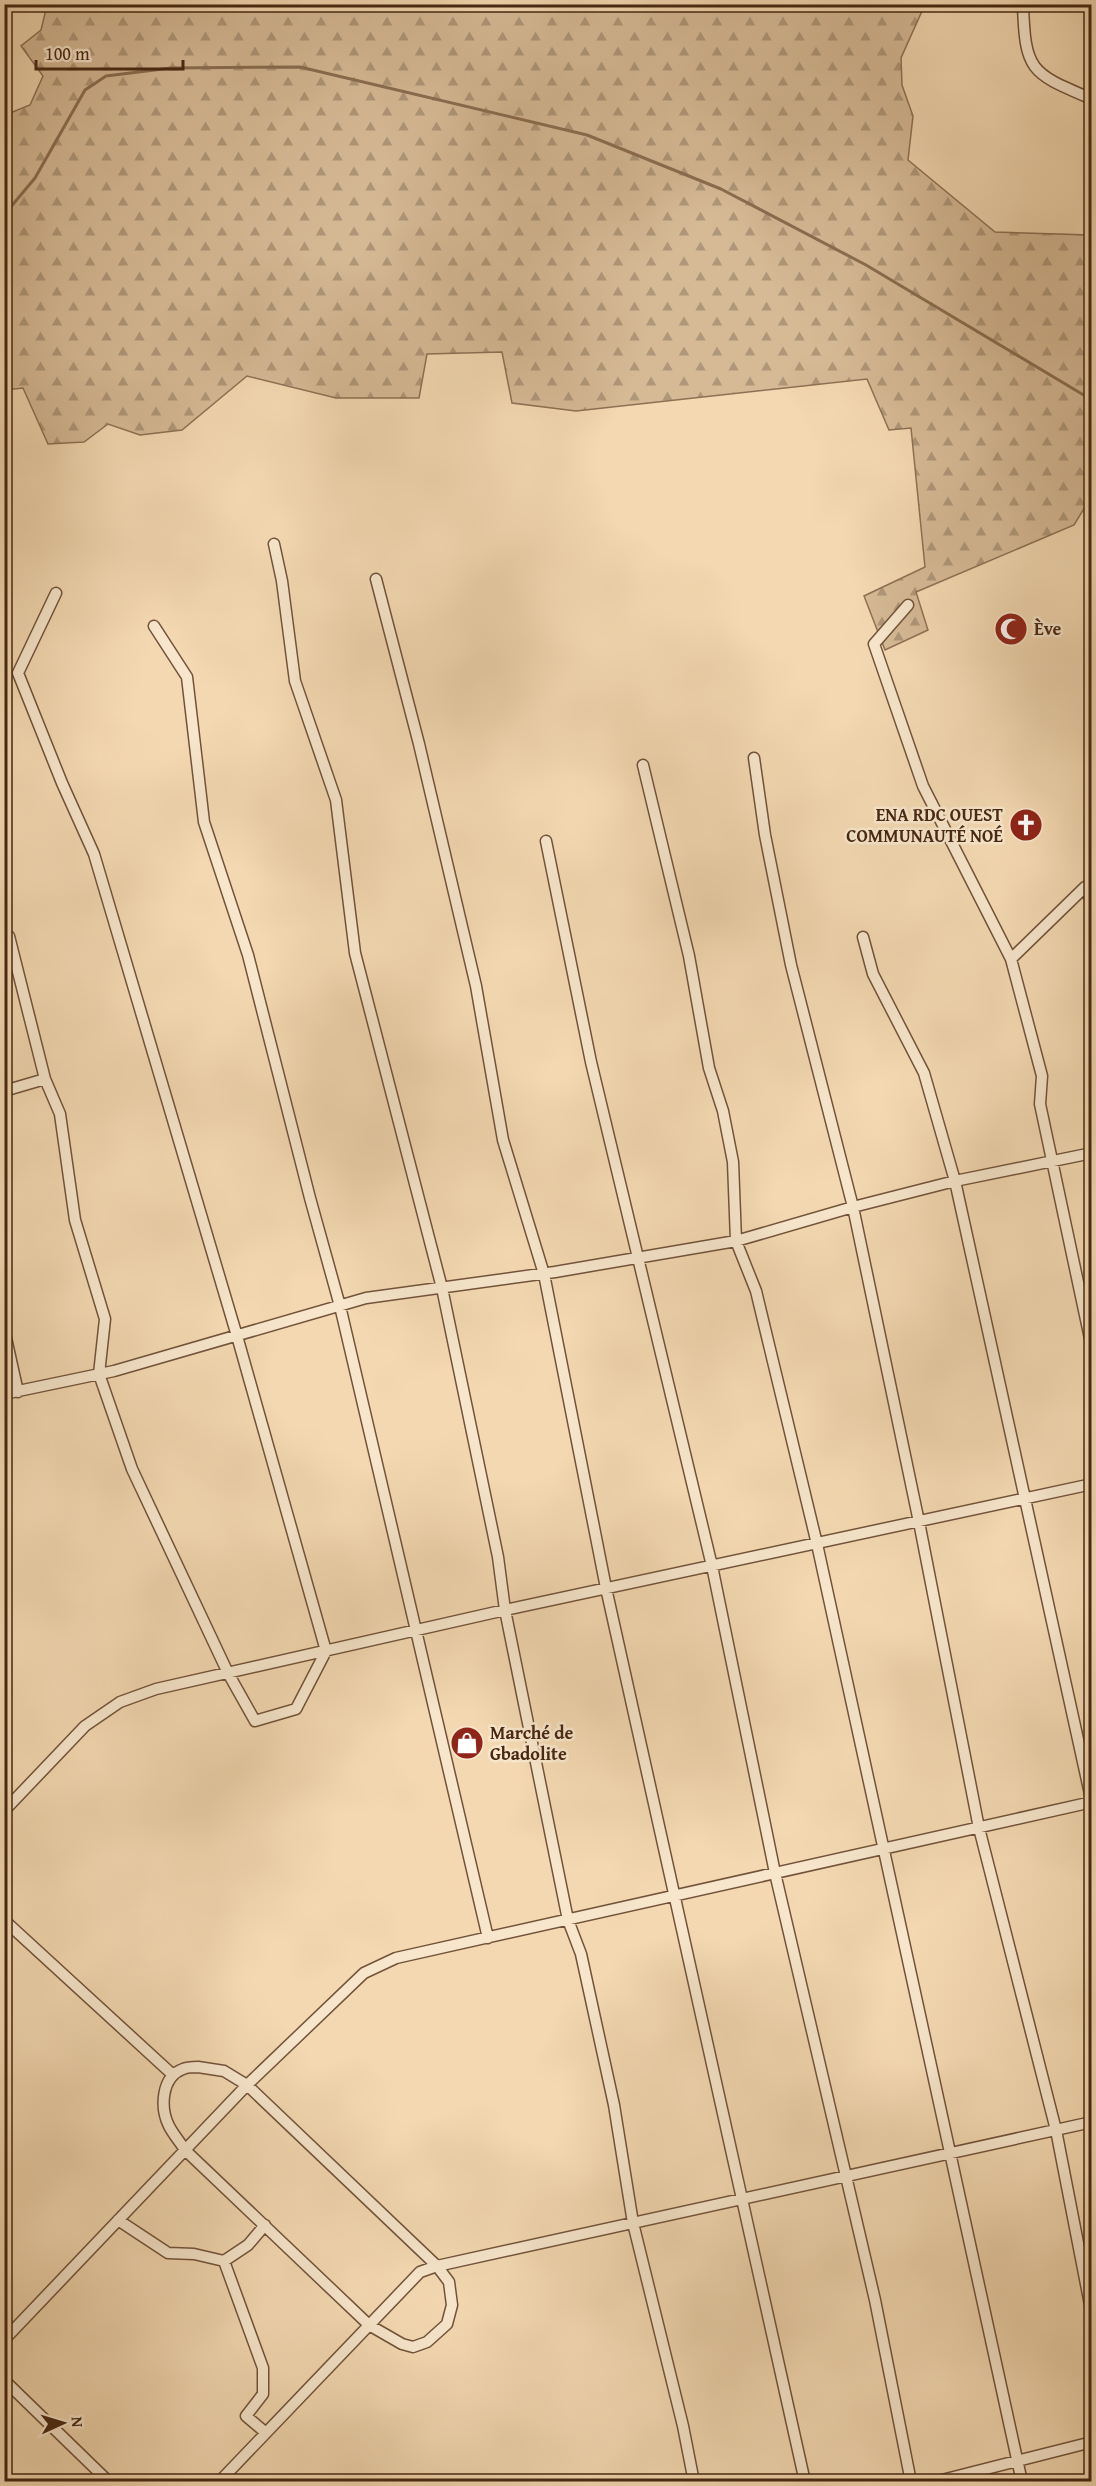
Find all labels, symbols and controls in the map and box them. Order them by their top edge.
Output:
scale bar [36,33,183,71]
text: 100 m [45,40,90,67]
mosque icon: Ève [993,611,1029,647]
place label: Ève [1034,615,1061,642]
place label: ENA RDC OUEST COMMUNAUTÉ NOÉ [846,801,1003,849]
church icon: ENA RDC OUEST COMMUNAUTÉ NOÉ [1008,807,1044,843]
place label: Marché de Gbadolite [490,1719,574,1767]
shop icon: Marché de Gbadolite [449,1725,485,1761]
north arrow [33,2393,93,2453]
text: N [66,2416,90,2428]

